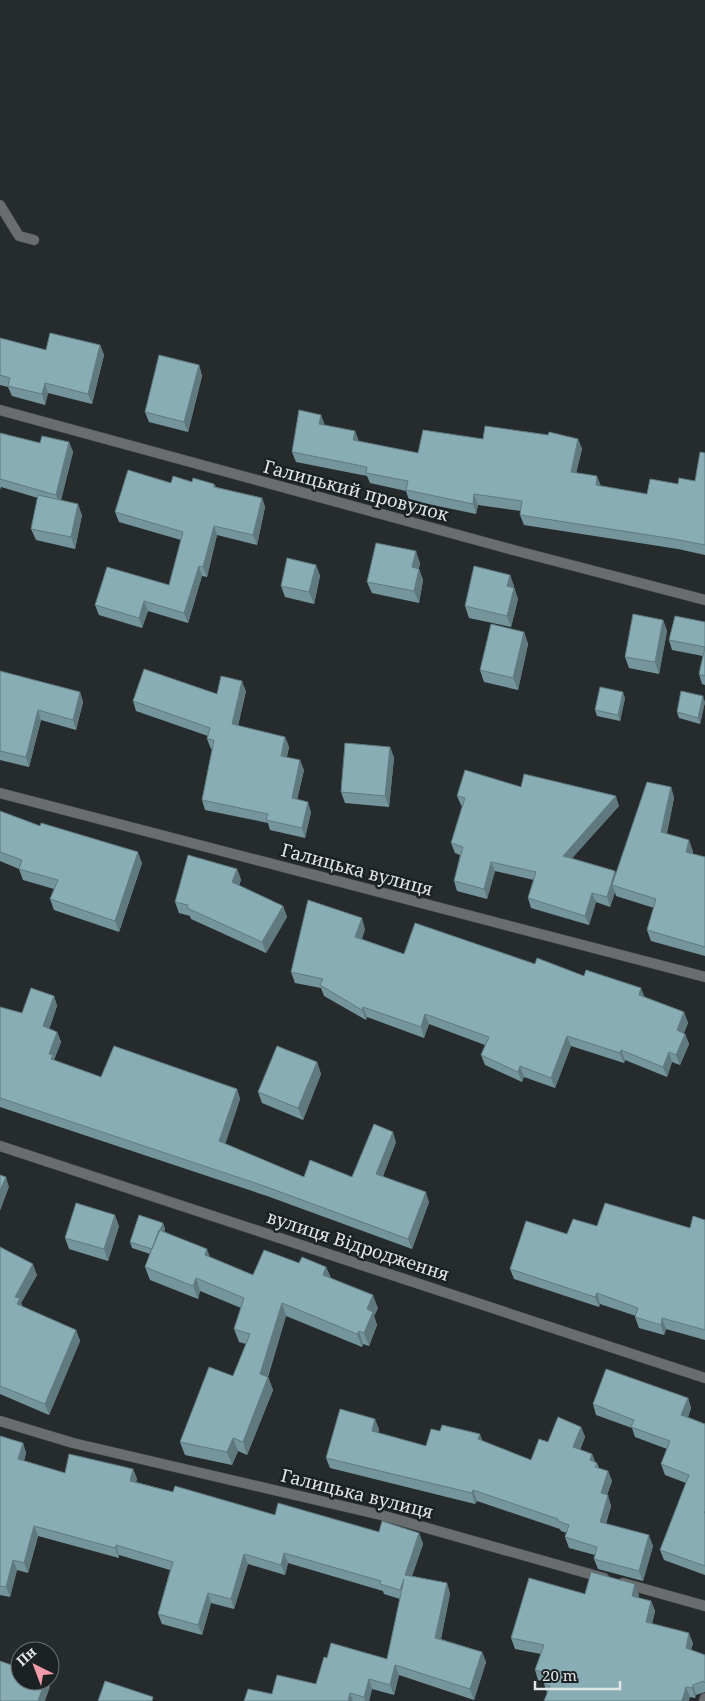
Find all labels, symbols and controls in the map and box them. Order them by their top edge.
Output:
street label: Галицький провулок [261,454,452,526]
street label: Галицька вулиця [279,837,436,901]
street label: вулиця Відродження [264,1204,453,1286]
street label: Галицька вулиця [279,1462,436,1524]
north arrow [10,1641,60,1691]
text: Пн [12,1642,40,1670]
scale bar [535,1658,620,1690]
text: 20 m [542,1665,577,1685]

